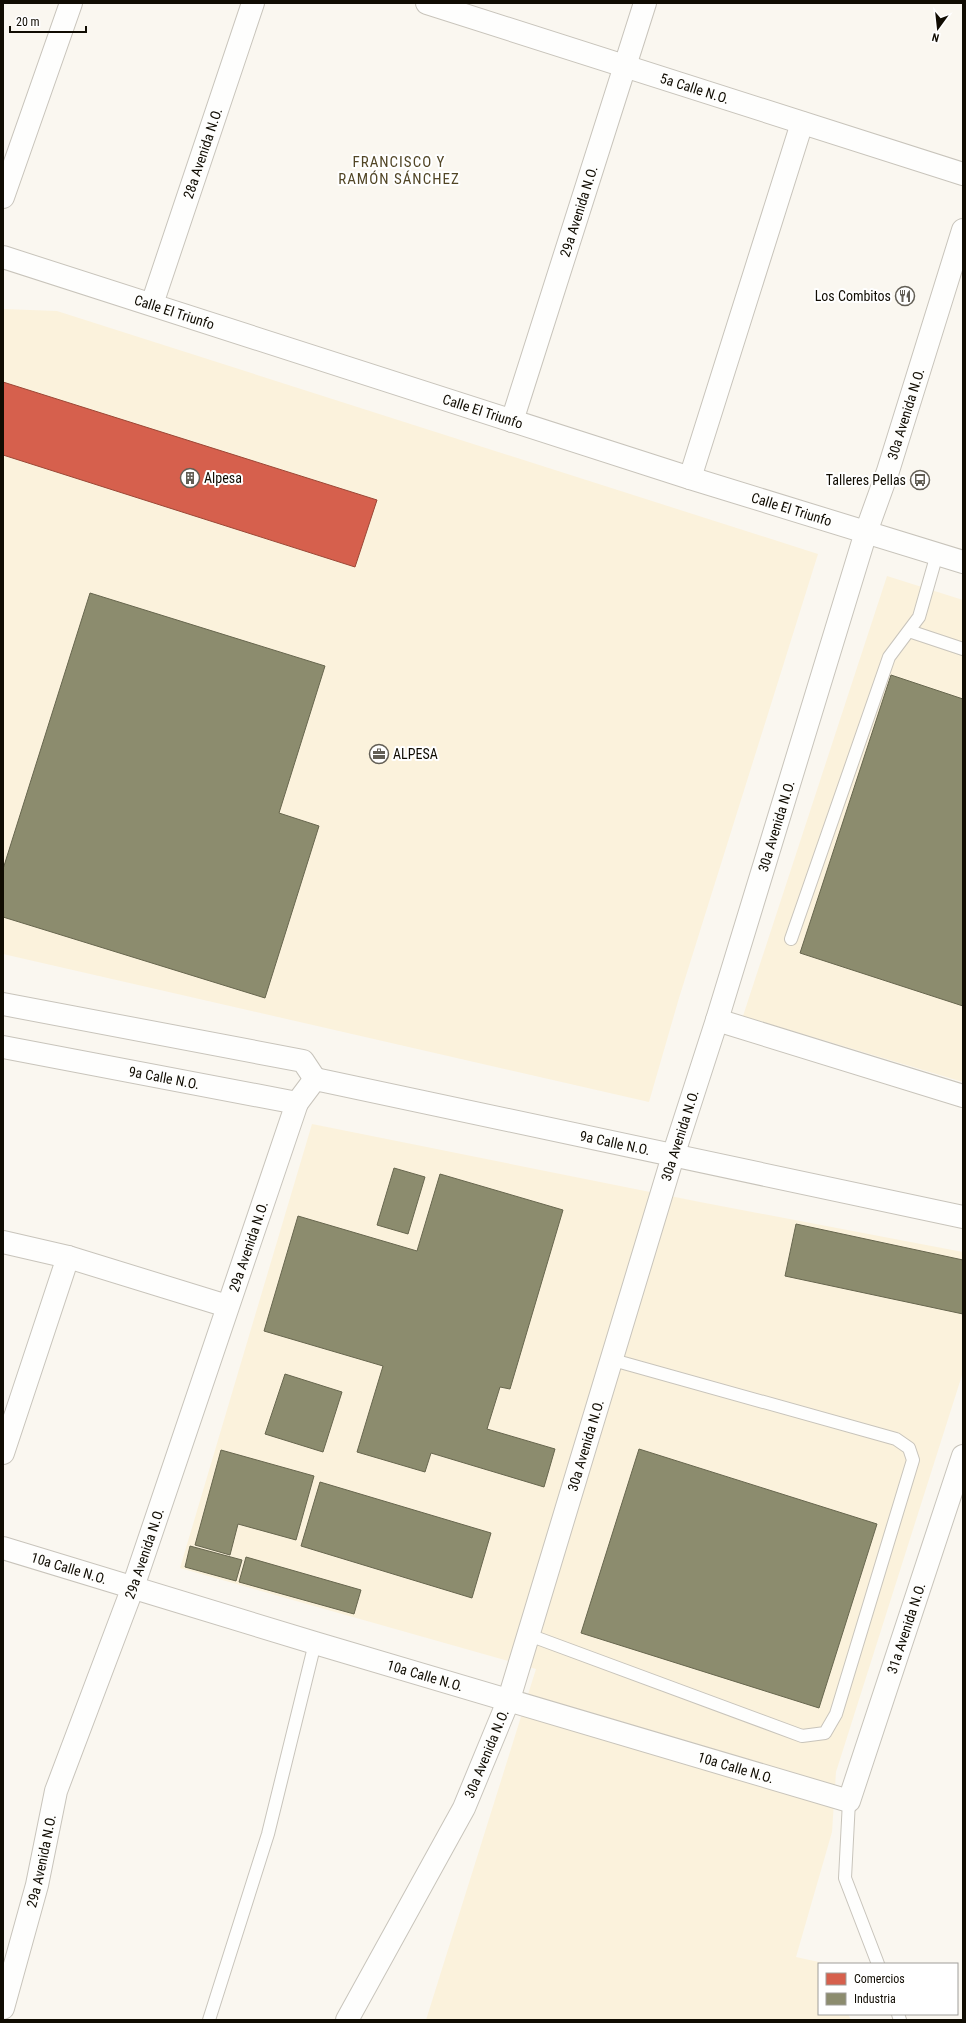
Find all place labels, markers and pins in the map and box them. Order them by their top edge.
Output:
restaurant icon: Los Combitos [894,285,916,307]
place label: Los Combitos [815,288,891,304]
building icon: Alpesa [179,467,201,489]
bus stop icon: Talleres Pellas [909,469,931,491]
place label: Alpesa [204,470,242,486]
place label: Talleres Pellas [826,472,906,488]
office icon: ALPESA [368,743,390,765]
place label: ALPESA [393,746,438,762]

